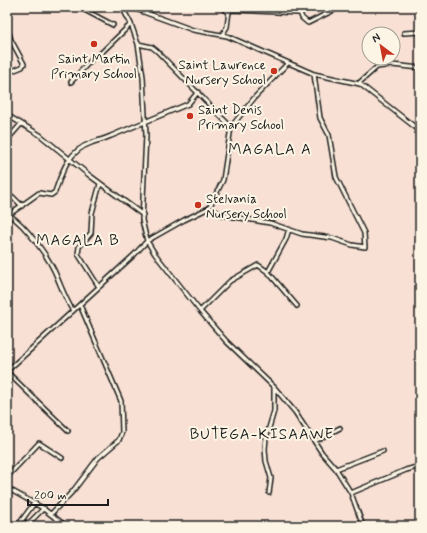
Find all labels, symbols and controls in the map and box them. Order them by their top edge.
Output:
north arrow [361,26,401,66]
text: N [369,30,383,46]
marker: Saint Martin Primary School [89,39,99,49]
place label: Saint Martin Primary School [51,51,137,83]
place label: Saint Lawrence Nursery School [178,57,266,89]
marker: Saint Lawrence Nursery School [269,66,279,76]
place label: Saint Denis Primary School [198,102,284,134]
marker: Saint Denis Primary School [185,111,195,121]
district label: MAGALA A [228,140,312,160]
place label: Stelvania Nursery School [206,191,287,223]
marker: Stelvania Nursery School [193,200,203,210]
district label: MAGALA B [36,231,120,251]
district label: BUTEGA-KISAAWE [190,425,334,445]
scale bar [28,481,108,507]
text: 200 m [34,488,67,504]

